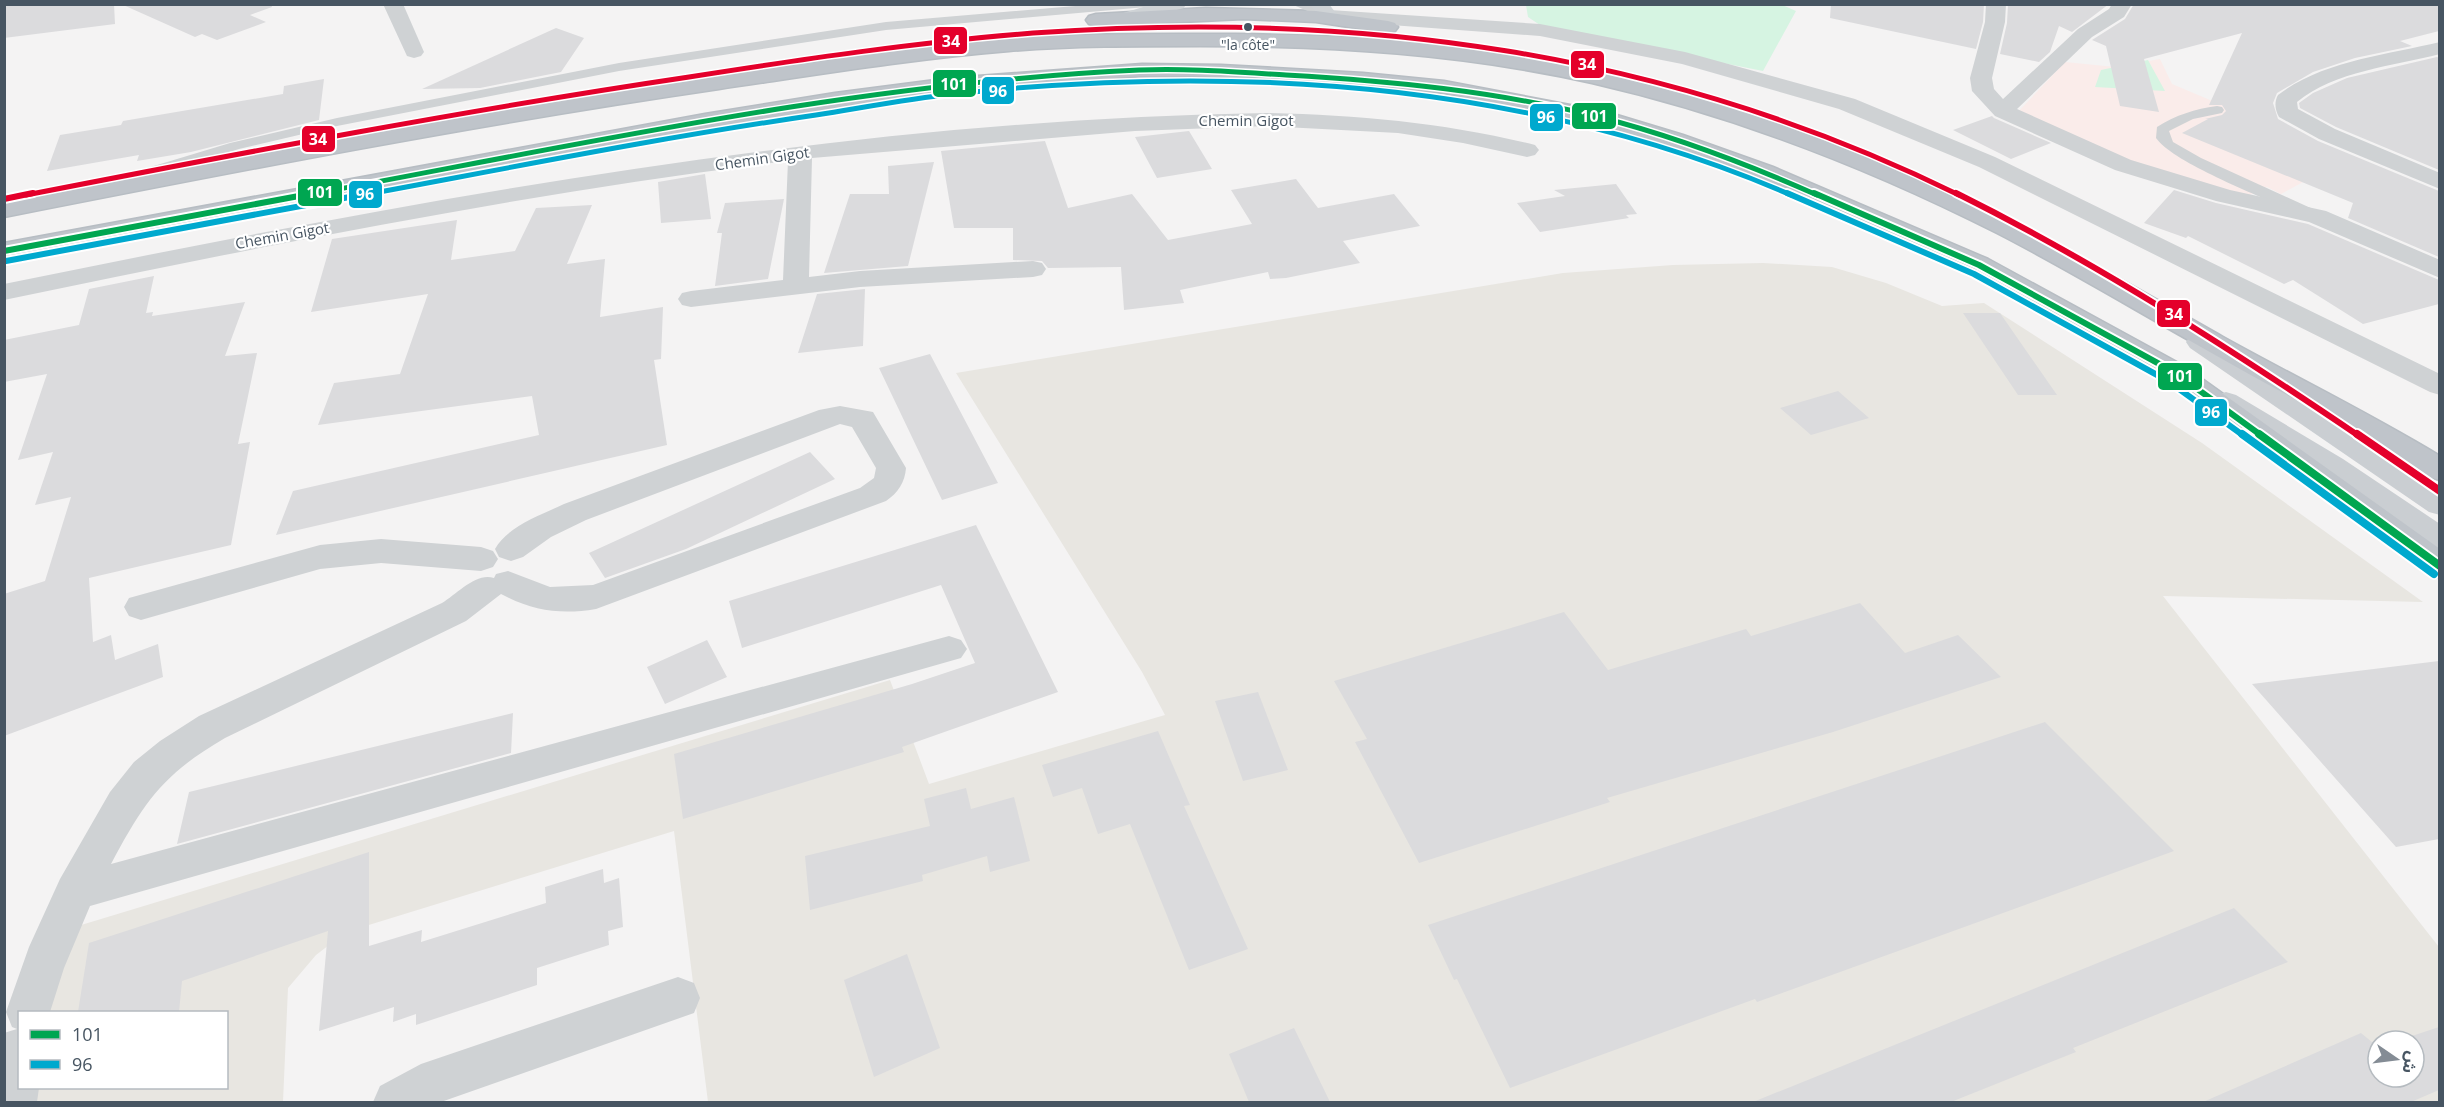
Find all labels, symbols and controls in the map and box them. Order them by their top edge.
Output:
marker: "la côte" [1242,21,1254,33]
line badge: 34 [933,26,968,55]
text: 34 [942,30,960,52]
place label: "la côte" [1221,35,1275,54]
line badge: 34 [1570,50,1605,79]
text: 34 [1578,53,1596,75]
line badge: 101 [932,69,977,98]
text: 101 [940,73,968,95]
line badge: 96 [981,76,1015,105]
text: 96 [989,80,1007,102]
line badge: 101 [1571,102,1617,130]
line badge: 96 [1529,103,1564,132]
text: 101 [1580,105,1608,127]
text: 96 [1537,106,1555,128]
street label: Chemin Gigot [1198,110,1294,130]
line badge: 34 [301,125,336,153]
text: 34 [309,128,327,150]
street label: Chemin Gigot [714,141,810,175]
line badge: 101 [297,178,343,207]
line badge: 96 [348,180,383,209]
text: 101 [306,181,334,203]
text: 96 [356,183,374,205]
street label: Chemin Gigot [233,217,331,253]
line badge: 34 [2156,299,2191,328]
text: 34 [2165,303,2183,325]
line badge: 101 [2157,362,2203,391]
text: 101 [2166,365,2194,387]
line badge: 96 [2194,398,2228,427]
text: 96 [2202,401,2220,423]
legend [18,1011,228,1089]
text: 101 [72,1022,103,1046]
north arrow [2366,1029,2426,1089]
text: ش [2397,1049,2424,1076]
text: 96 [72,1052,93,1076]

